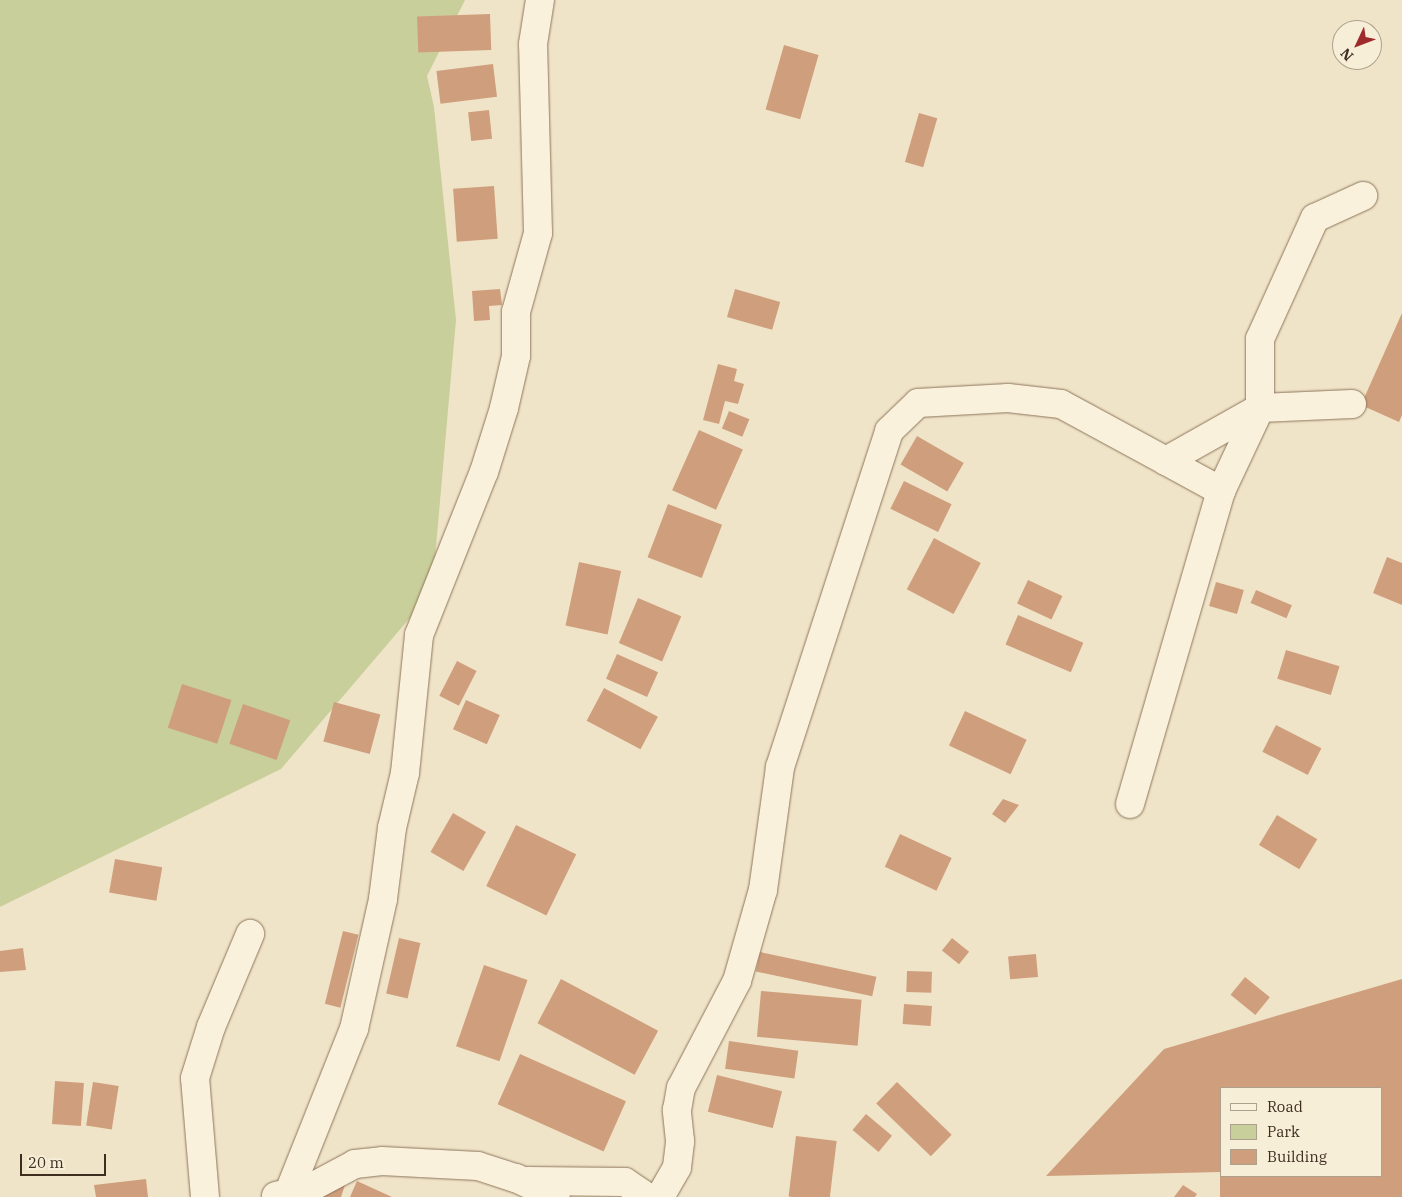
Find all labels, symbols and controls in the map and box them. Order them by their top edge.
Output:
north arrow [1332,20,1382,70]
text: N [1336,44,1357,65]
legend [1220,1087,1382,1177]
text: Road [1267,1097,1303,1116]
text: Park [1267,1122,1300,1141]
scale bar [22,1144,109,1176]
text: Building [1267,1147,1327,1166]
text: 20 m [28,1153,64,1172]

